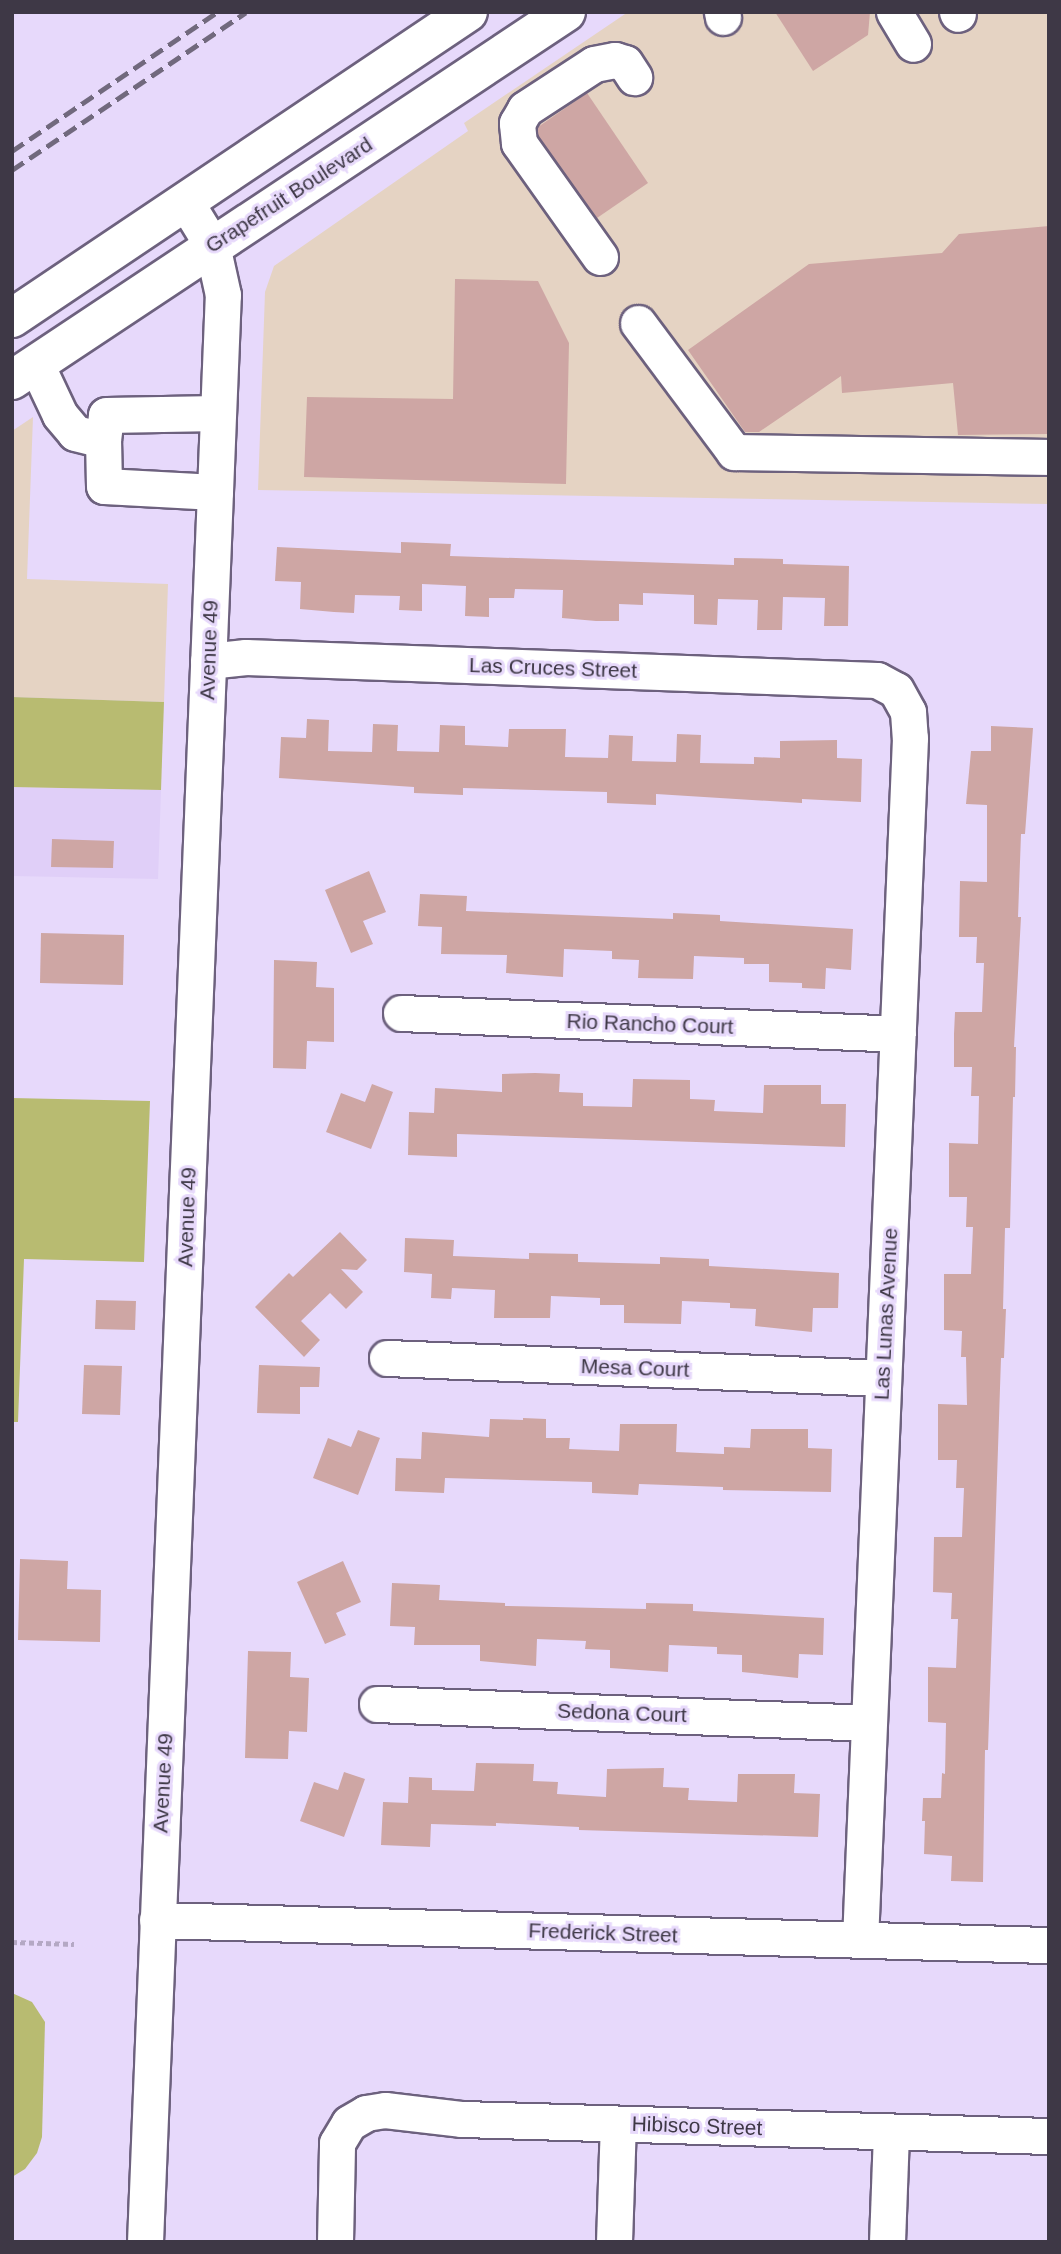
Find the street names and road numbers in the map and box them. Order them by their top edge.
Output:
street label: Grapefruit Boulevard [201,132,377,258]
street label: Avenue 49 [195,600,223,700]
street label: Las Cruces Street [469,652,637,684]
street label: Rio Rancho Court [566,1008,734,1040]
street label: Avenue 49 [173,1167,201,1267]
street label: Las Lunas Avenue [869,1227,903,1401]
street label: Mesa Court [580,1354,690,1382]
street label: Sedona Court [557,1698,687,1728]
street label: Avenue 49 [148,1732,178,1834]
street label: Frederick Street [528,1918,678,1948]
street label: Hibisco Street [631,2111,763,2141]

